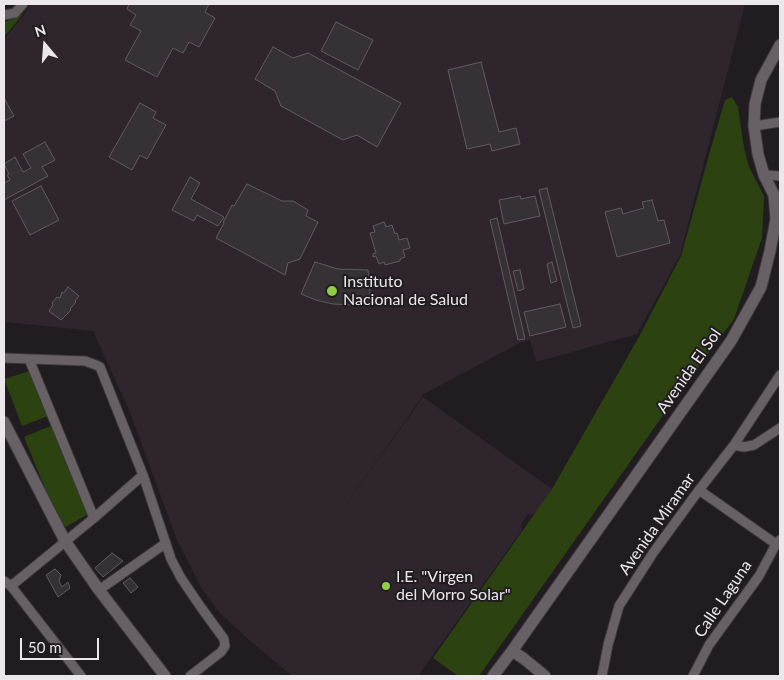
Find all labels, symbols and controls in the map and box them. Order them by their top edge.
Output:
north arrow [20,20,70,70]
text: N [32,21,48,40]
place label: Instituto Nacional de Salud [343,272,468,310]
marker: Instituto Nacional de Salud [325,284,339,298]
street label: Avenida El Sol [653,325,725,417]
street label: Avenida Miramar [615,470,699,578]
street label: Calle Laguna [690,557,756,641]
place label: I.E. "Virgen del Morro Solar" [396,567,511,605]
marker: I.E. "Virgen del Morro Solar" [380,580,392,592]
scale bar [22,628,101,660]
text: 50 m [28,638,62,656]

